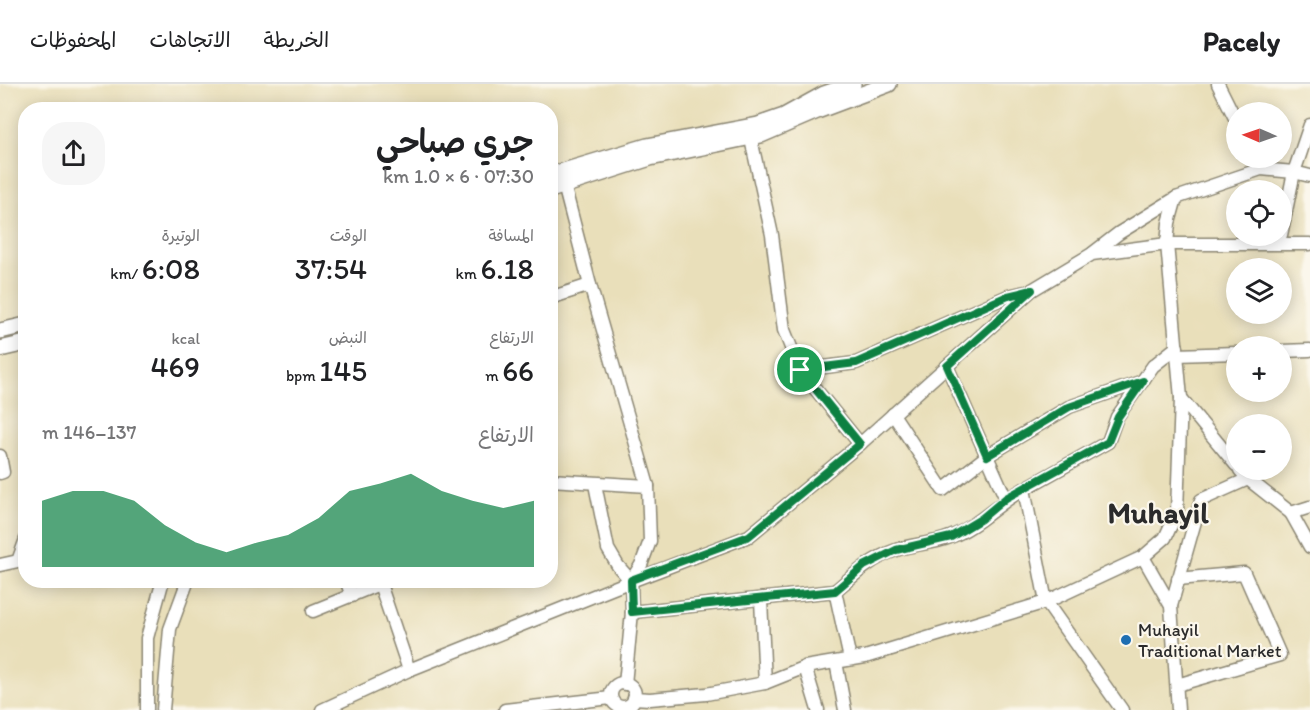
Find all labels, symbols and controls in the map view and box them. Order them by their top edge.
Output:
text: Pacely [1203,24,1280,58]
text: المحفوظات [30,27,116,52]
text: الاتجاهات [149,27,231,52]
text: الخريطة [264,27,329,52]
north arrow [1226,102,1292,168]
map controls [1226,102,1292,480]
button: share [42,122,105,185]
text: جري صباحي [376,122,534,161]
text: 07:30 · 6 × 1.0 km [383,164,534,188]
button: locate [1226,180,1292,246]
text: الوتيرة [161,226,200,245]
text: الوقت [330,226,367,245]
text: المسافة [488,226,534,245]
text: 6:08 [142,250,200,287]
text: 37:54 [295,250,367,287]
text: 6.18 [480,250,534,287]
button: layers [1226,258,1292,324]
text: /km [110,264,142,283]
text: km [456,264,480,283]
text: النبض [329,328,367,347]
text: الارتفاع [489,328,534,347]
text: kcal [172,329,200,348]
button: + [1226,336,1292,402]
pin [774,344,825,395]
text: 469 [150,348,200,385]
text: 145 [319,352,367,389]
text: 66 [502,352,534,389]
icon: arrive [783,353,816,386]
text: bpm [286,366,319,385]
text: m [485,366,502,385]
button: − [1226,414,1292,480]
text: 137–146 m [42,420,137,444]
text: الارتفاع [478,423,534,447]
district label: Muhayil [1107,494,1209,531]
place label: Muhayil Traditional Market [1138,619,1282,662]
marker: Muhayil Traditional Market [1119,633,1133,647]

